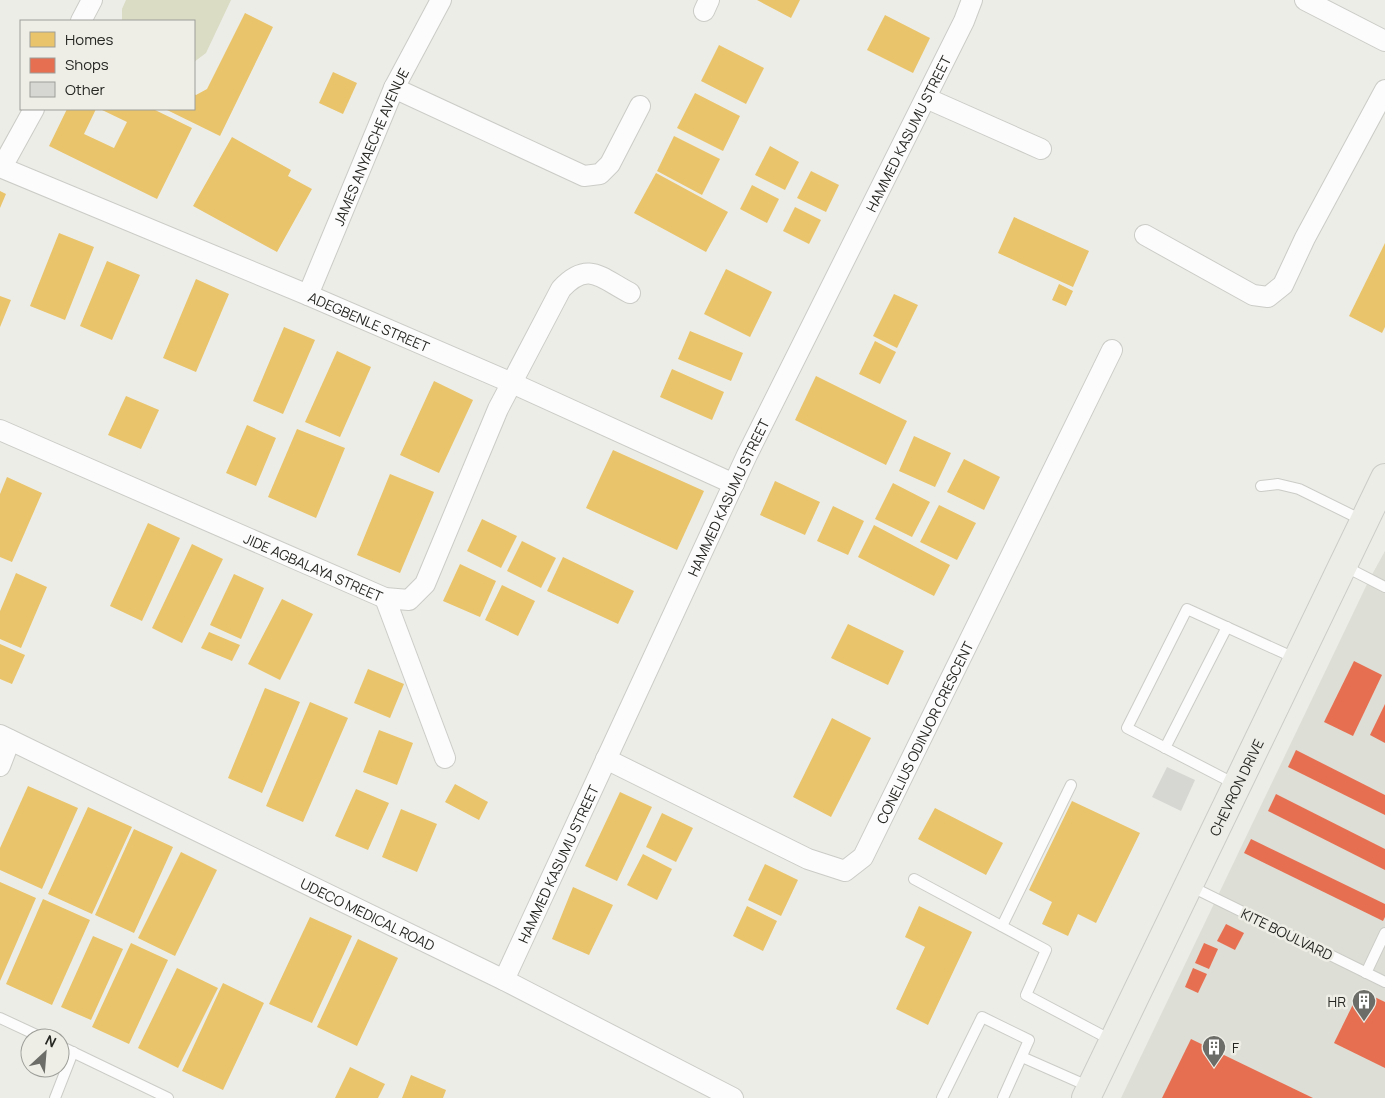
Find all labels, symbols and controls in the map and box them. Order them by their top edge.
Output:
legend [20,20,195,110]
text: Homes [65,29,114,50]
street label: HAMMED KASUMU STREET [861,52,955,215]
text: Shops [65,54,109,75]
street label: JAMES ANYAECHE AVENUE [328,64,413,228]
text: Other [65,79,106,100]
street label: ADEGBENLE STREET [306,287,433,356]
street label: HAMMED KASUMU STREET [683,415,773,579]
street label: JIDE AGBALAYA STREET [241,528,386,606]
street label: CONELIUS ODINJOR CRESCENT [871,637,977,827]
street label: CHEVRON DRIVE [1204,736,1267,839]
street label: HAMMED KASUMU STREET [513,781,603,946]
street label: UDECO MEDICAL ROAD [298,873,438,955]
street label: KITE BOULVARD [1238,904,1336,964]
building icon: HR [1351,988,1377,1022]
place label: HR [1328,992,1346,1011]
north arrow [20,1028,70,1078]
text: N [42,1030,60,1052]
building icon: F [1201,1034,1227,1068]
place label: F [1232,1038,1239,1057]

